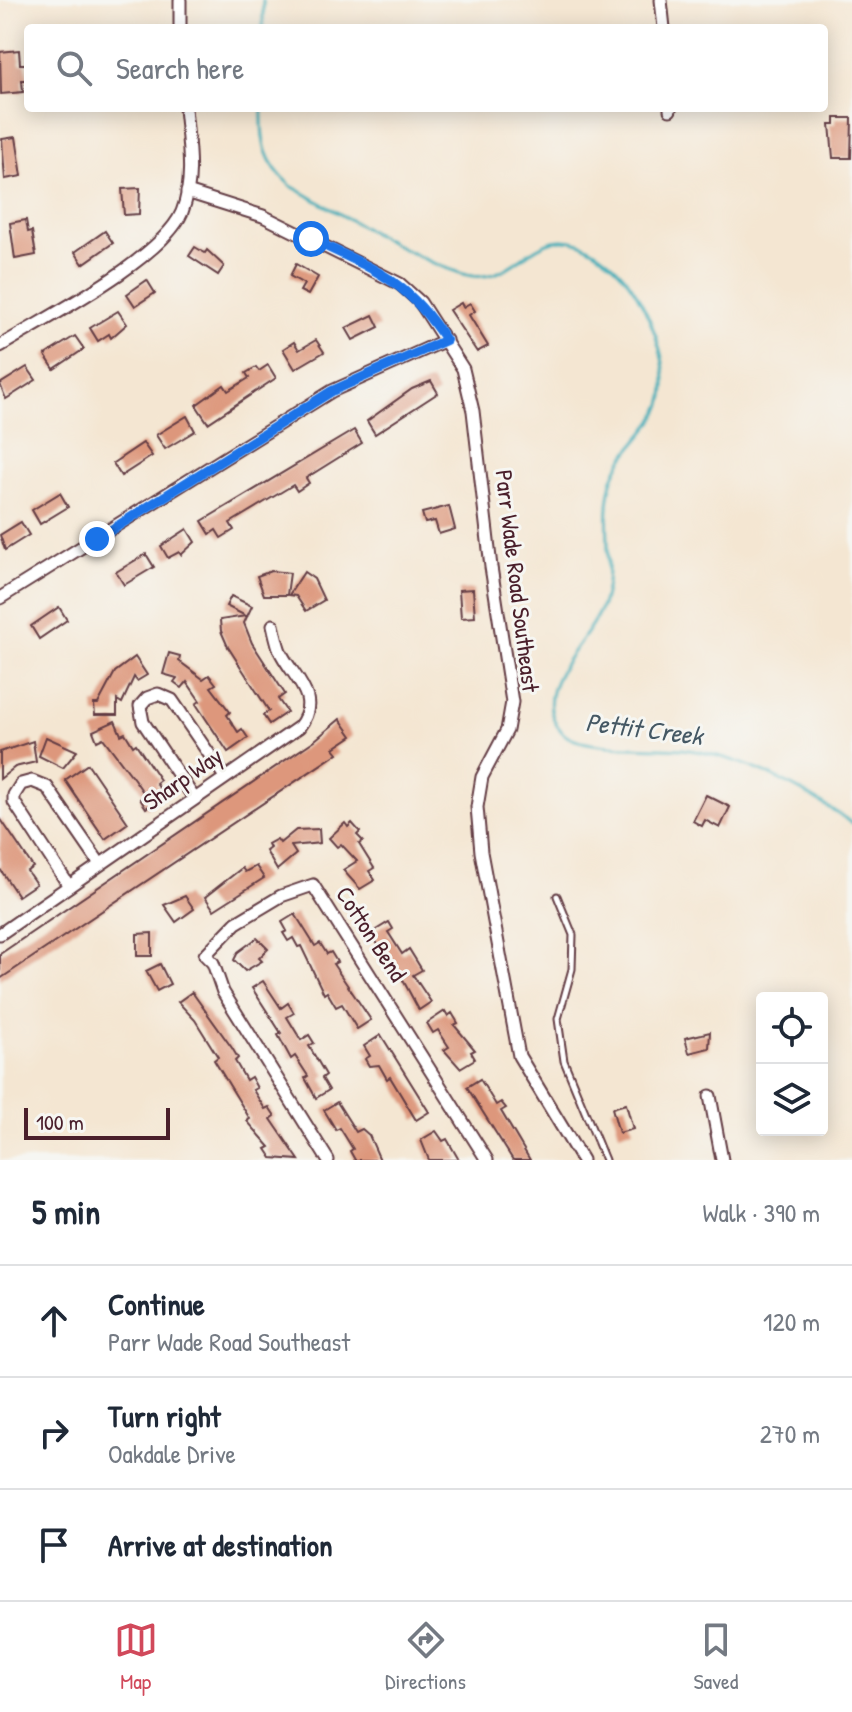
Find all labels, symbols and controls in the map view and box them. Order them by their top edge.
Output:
search box [24,24,828,112]
icon: search [52,46,96,90]
text: Search here [116,48,244,88]
route start [293,221,329,257]
street label: Parr Wade Road Southeast [488,468,548,694]
route end [79,521,115,557]
water label: Pettit Creek [584,704,707,753]
street label: Sharp Way [136,739,228,817]
street label: Cotton Bend [329,880,414,987]
map controls [756,992,828,1136]
button: locate [756,992,828,1064]
button: layers [756,1064,828,1136]
scale bar [24,1104,170,1140]
text: 100 m [36,1107,84,1137]
text: 5 min [32,1189,100,1235]
text: Walk · 390 m [702,1195,820,1230]
text: Continue [108,1284,205,1324]
icon: ahead [32,1299,76,1343]
text: 120 m [763,1304,820,1339]
text: Parr Wade Road Southeast [108,1324,350,1359]
text: Turn right [108,1396,221,1436]
icon: right [32,1411,76,1455]
text: 270 m [760,1416,820,1451]
text: Oakdale Drive [108,1436,236,1471]
icon: arrive [32,1523,76,1567]
text: Arrive at destination [108,1525,333,1565]
tab: Map [114,1618,158,1696]
tab: Directions [385,1618,466,1696]
tab: Saved [693,1618,738,1696]

